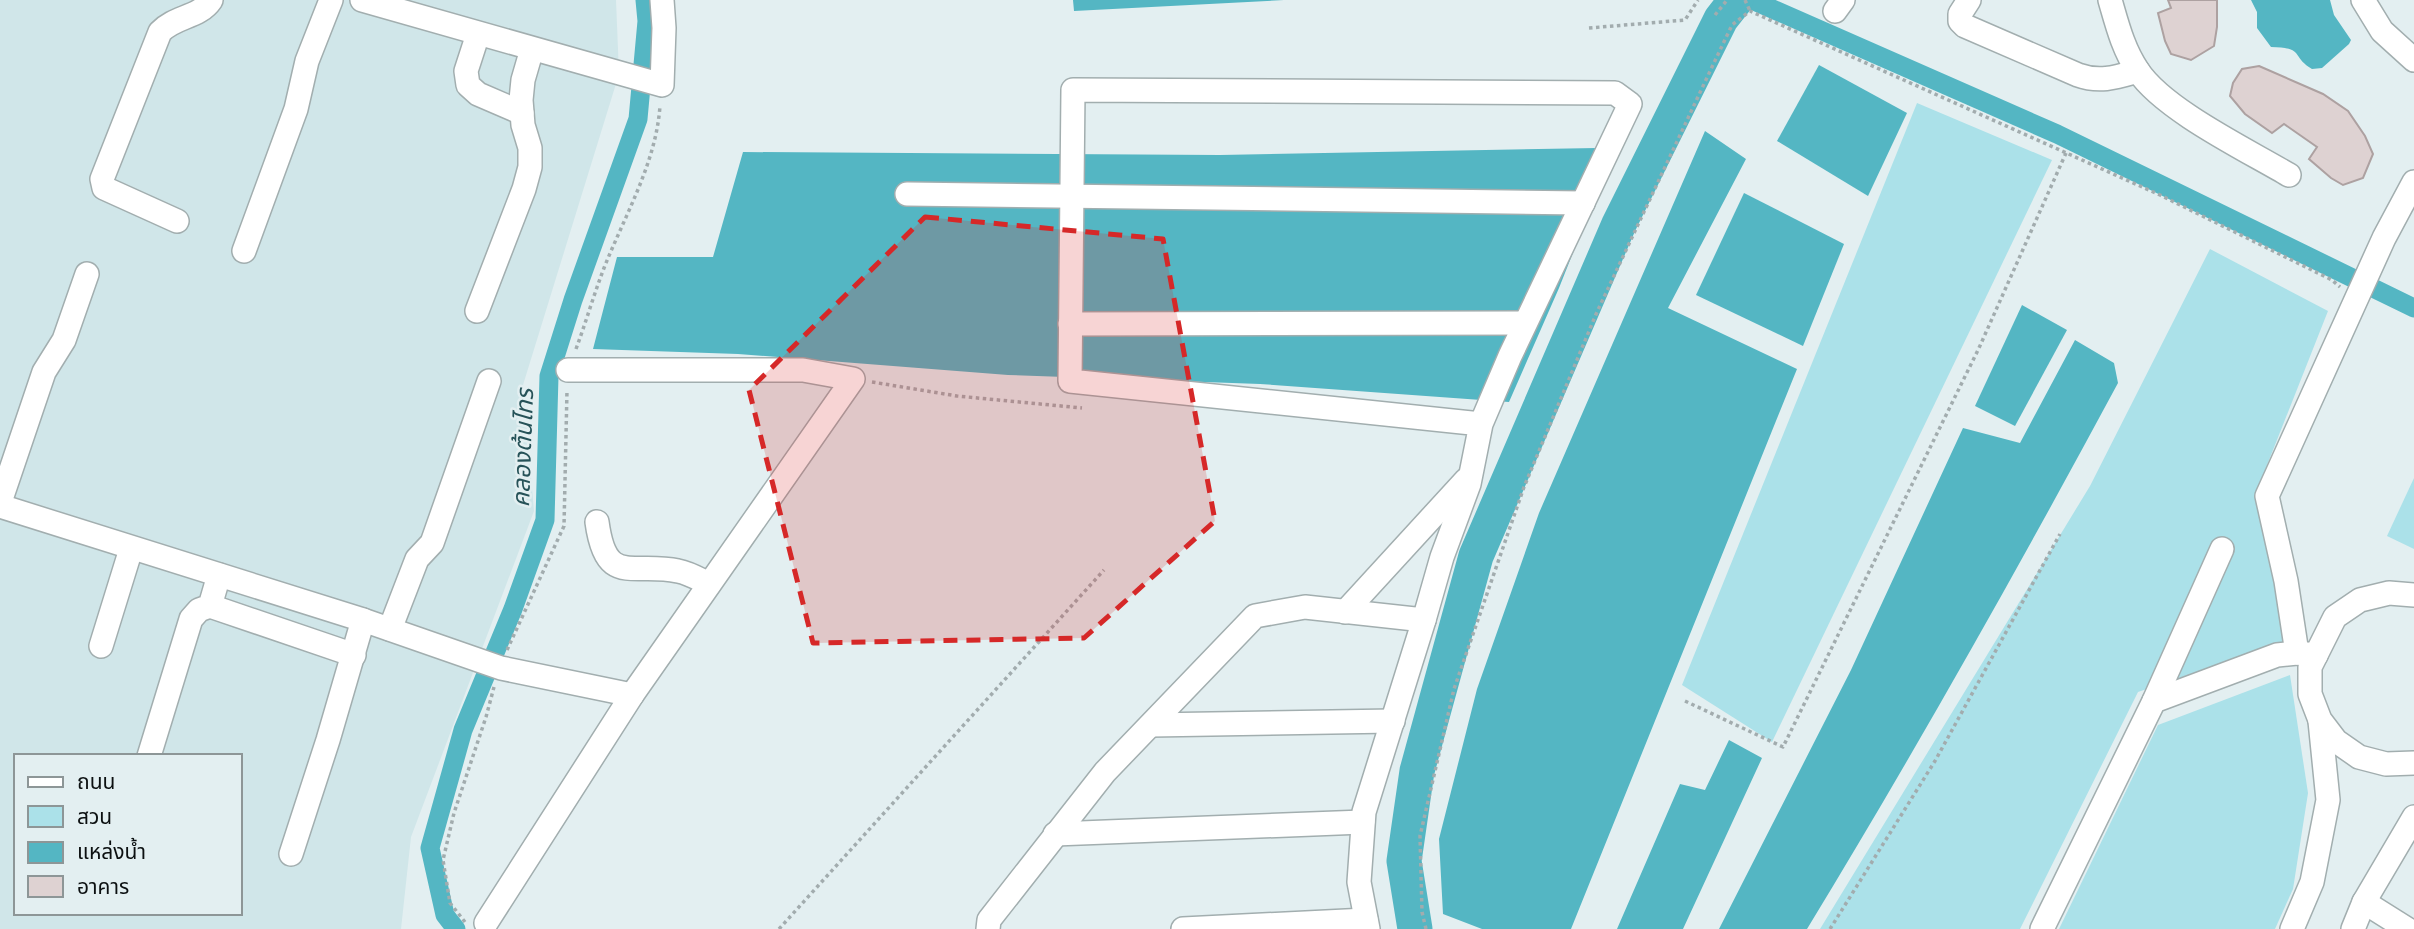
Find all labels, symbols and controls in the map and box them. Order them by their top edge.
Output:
water label: คลองต้นไทร [505,386,540,508]
legend [14,754,242,915]
text: ถนน [77,768,115,796]
text: สวน [77,803,112,831]
text: แหล่งน้ำ [77,837,146,866]
text: อาคาร [77,873,129,901]

